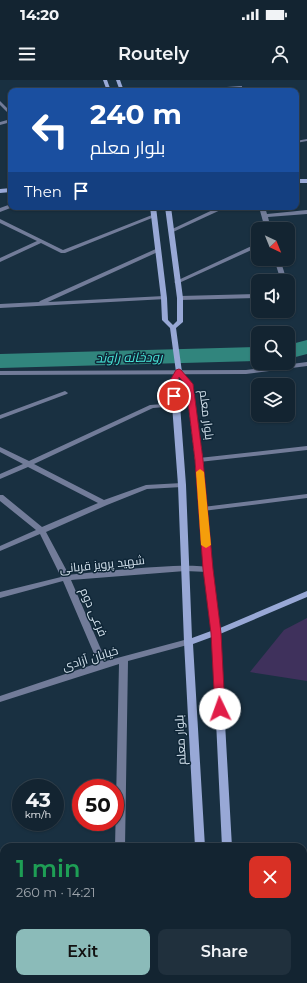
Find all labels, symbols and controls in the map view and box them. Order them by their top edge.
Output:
text: 14:20 [20,5,59,24]
icon: menu [16,43,38,65]
text: Routely [118,43,189,65]
icon: person [269,43,291,65]
text: 240 m [90,97,182,131]
icon: left [24,104,76,156]
text: بلوار معلم [90,137,165,159]
icon: arrive [70,180,92,202]
text: Then [24,182,62,201]
north arrow [251,222,295,266]
map controls [251,222,295,422]
button: sound [251,274,295,318]
button: search [251,326,295,370]
water label: رودخانه راوند [96,348,164,366]
button: layers [251,378,295,422]
pin [157,379,191,413]
icon: arrive [163,385,185,407]
street label: بلوار معلم [195,389,218,441]
street label: شهید پرویز قربانی [59,552,146,578]
street label: فرعی دوم [76,585,111,639]
street label: خیابان آزادی [60,642,120,674]
position arrow [199,688,241,730]
street label: بلوار معلم [171,714,190,765]
speed limit sign: 50 [72,779,124,831]
text: 43 [25,788,51,812]
text: km/h [25,808,51,821]
text: 1 min [16,854,80,883]
button: close [249,856,291,898]
text: 260 m · 14:21 [16,884,95,900]
button: Exit [16,929,150,975]
button: Share [158,929,291,975]

